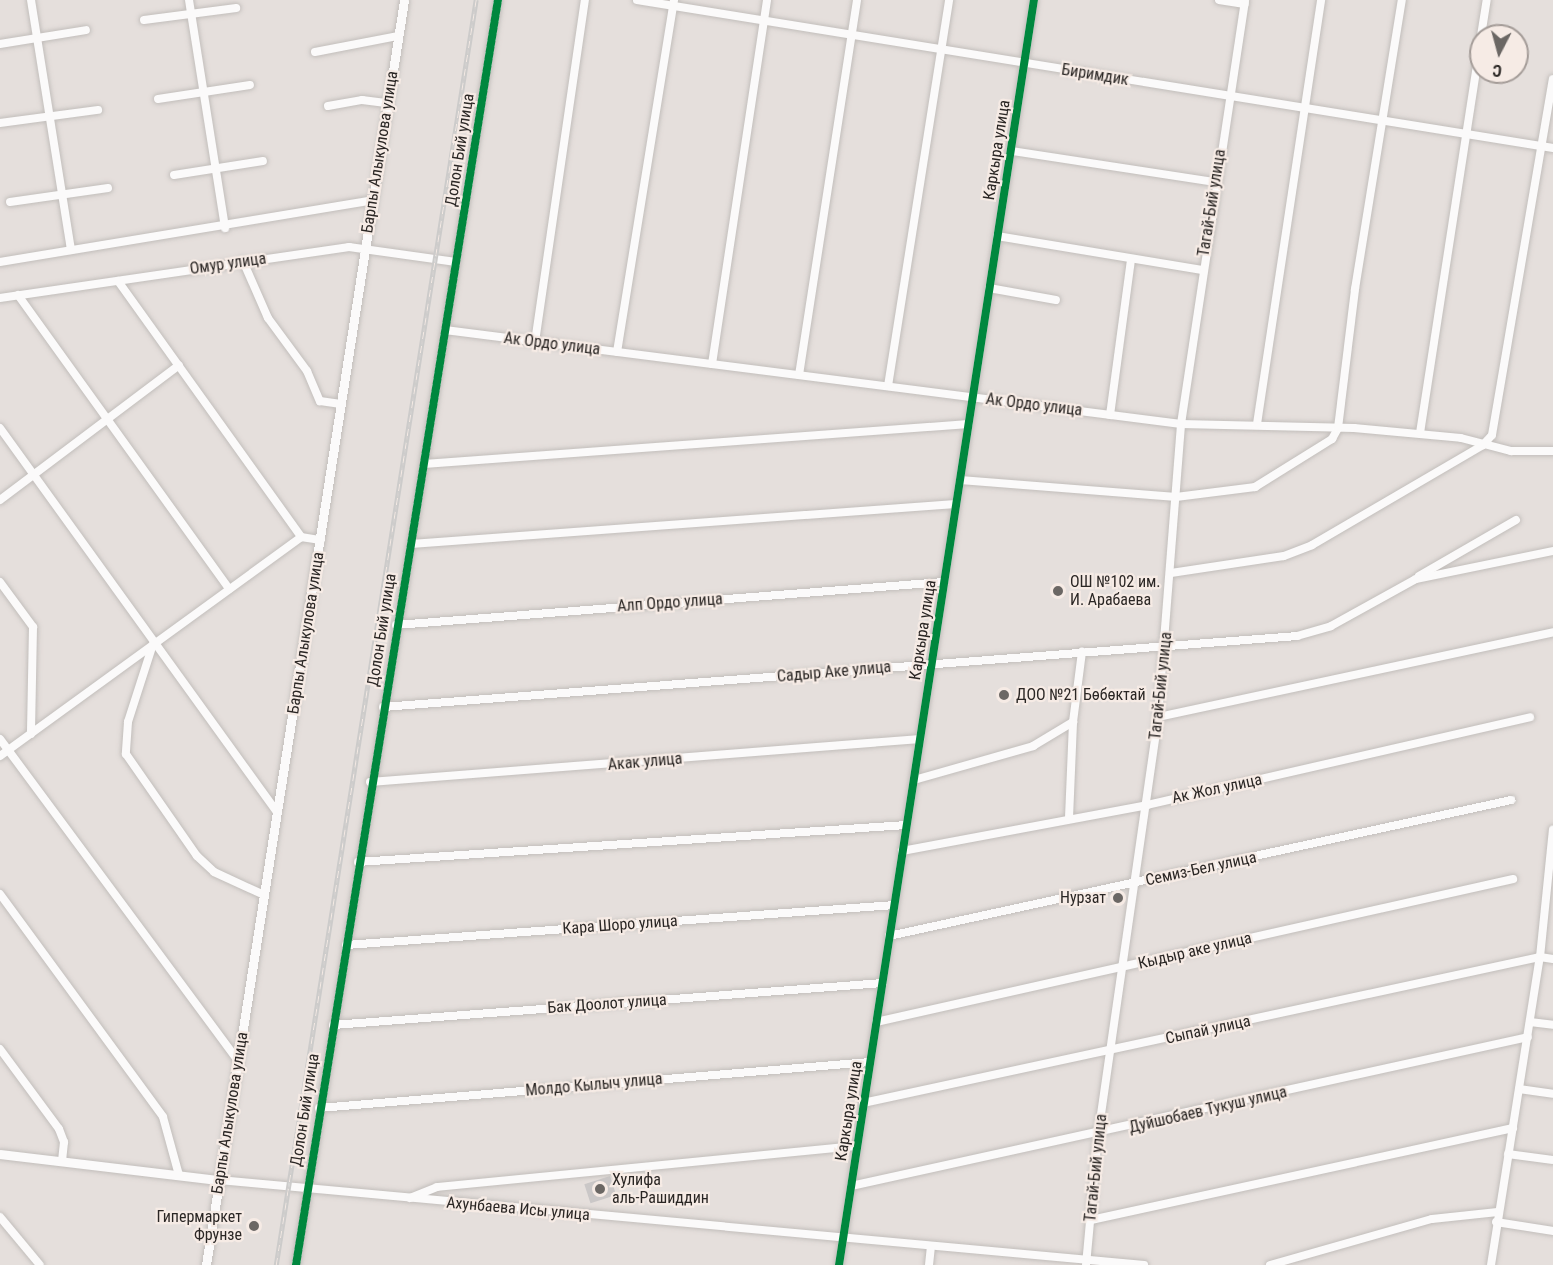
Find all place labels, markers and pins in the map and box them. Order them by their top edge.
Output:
place label: ОШ №102 им. И. Арабаева [1070,572,1161,610]
marker: ОШ №102 им. И. Арабаева [1051,584,1065,598]
place label: ДОО №21 Бөбөктай [1016,685,1146,705]
marker: ДОО №21 Бөбөктай [997,688,1011,702]
place label: Нурзат [1060,888,1106,908]
marker: Нурзат [1111,891,1125,905]
place label: Хулифа аль-Рашиддин [612,1170,709,1208]
marker: Хулифа аль-Рашиддин [593,1182,607,1196]
place label: Гипермаркет Фрунзе [156,1207,242,1245]
marker: Гипермаркет Фрунзе [247,1219,261,1233]

